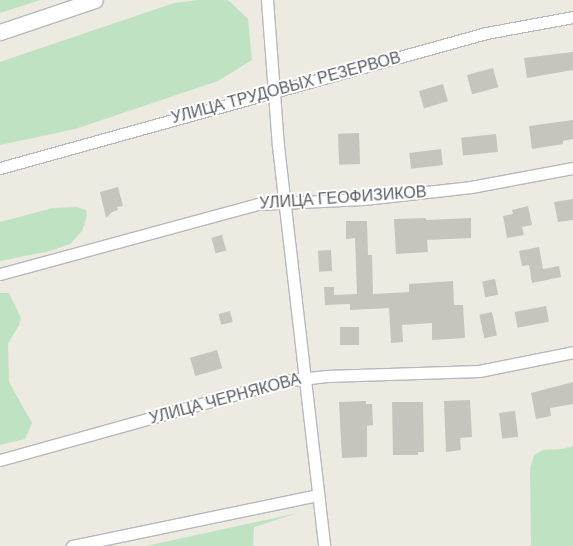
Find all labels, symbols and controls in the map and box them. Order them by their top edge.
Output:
street label: УЛИЦА ТРУДОВЫХ РЕЗЕРВОВ [169,48,403,128]
street label: УЛИЦА ГЕОФИЗИКОВ [259,183,427,213]
street label: УЛИЦА ЧЕРНЯКОВА [147,370,303,428]

